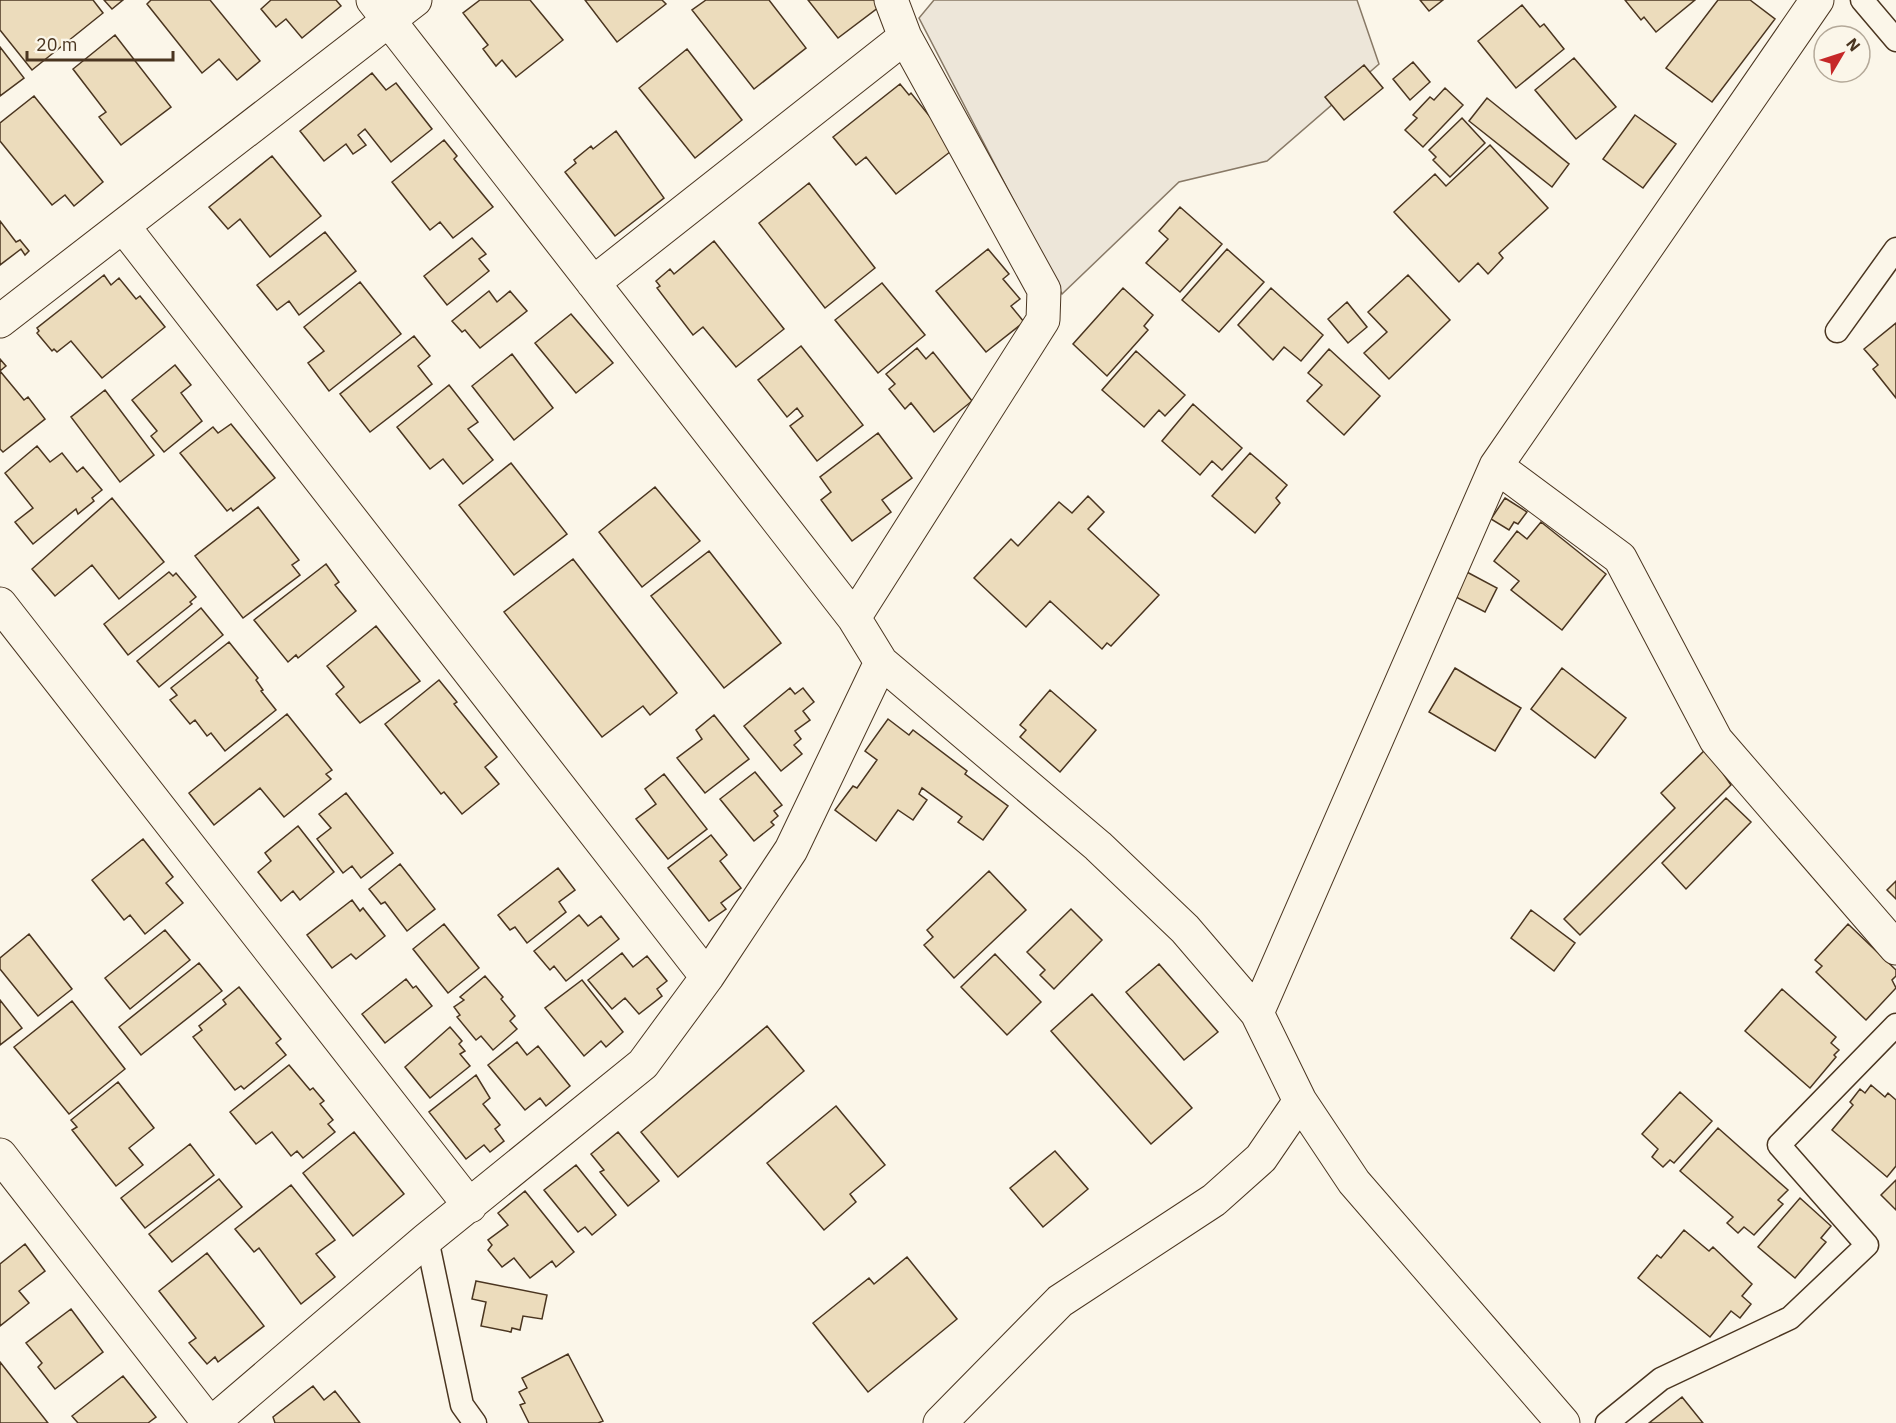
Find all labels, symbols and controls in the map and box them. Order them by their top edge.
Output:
scale bar [27,24,172,62]
north arrow [1812,24,1872,84]
text: 20 m [36,33,78,56]
text: N [1842,34,1865,55]

